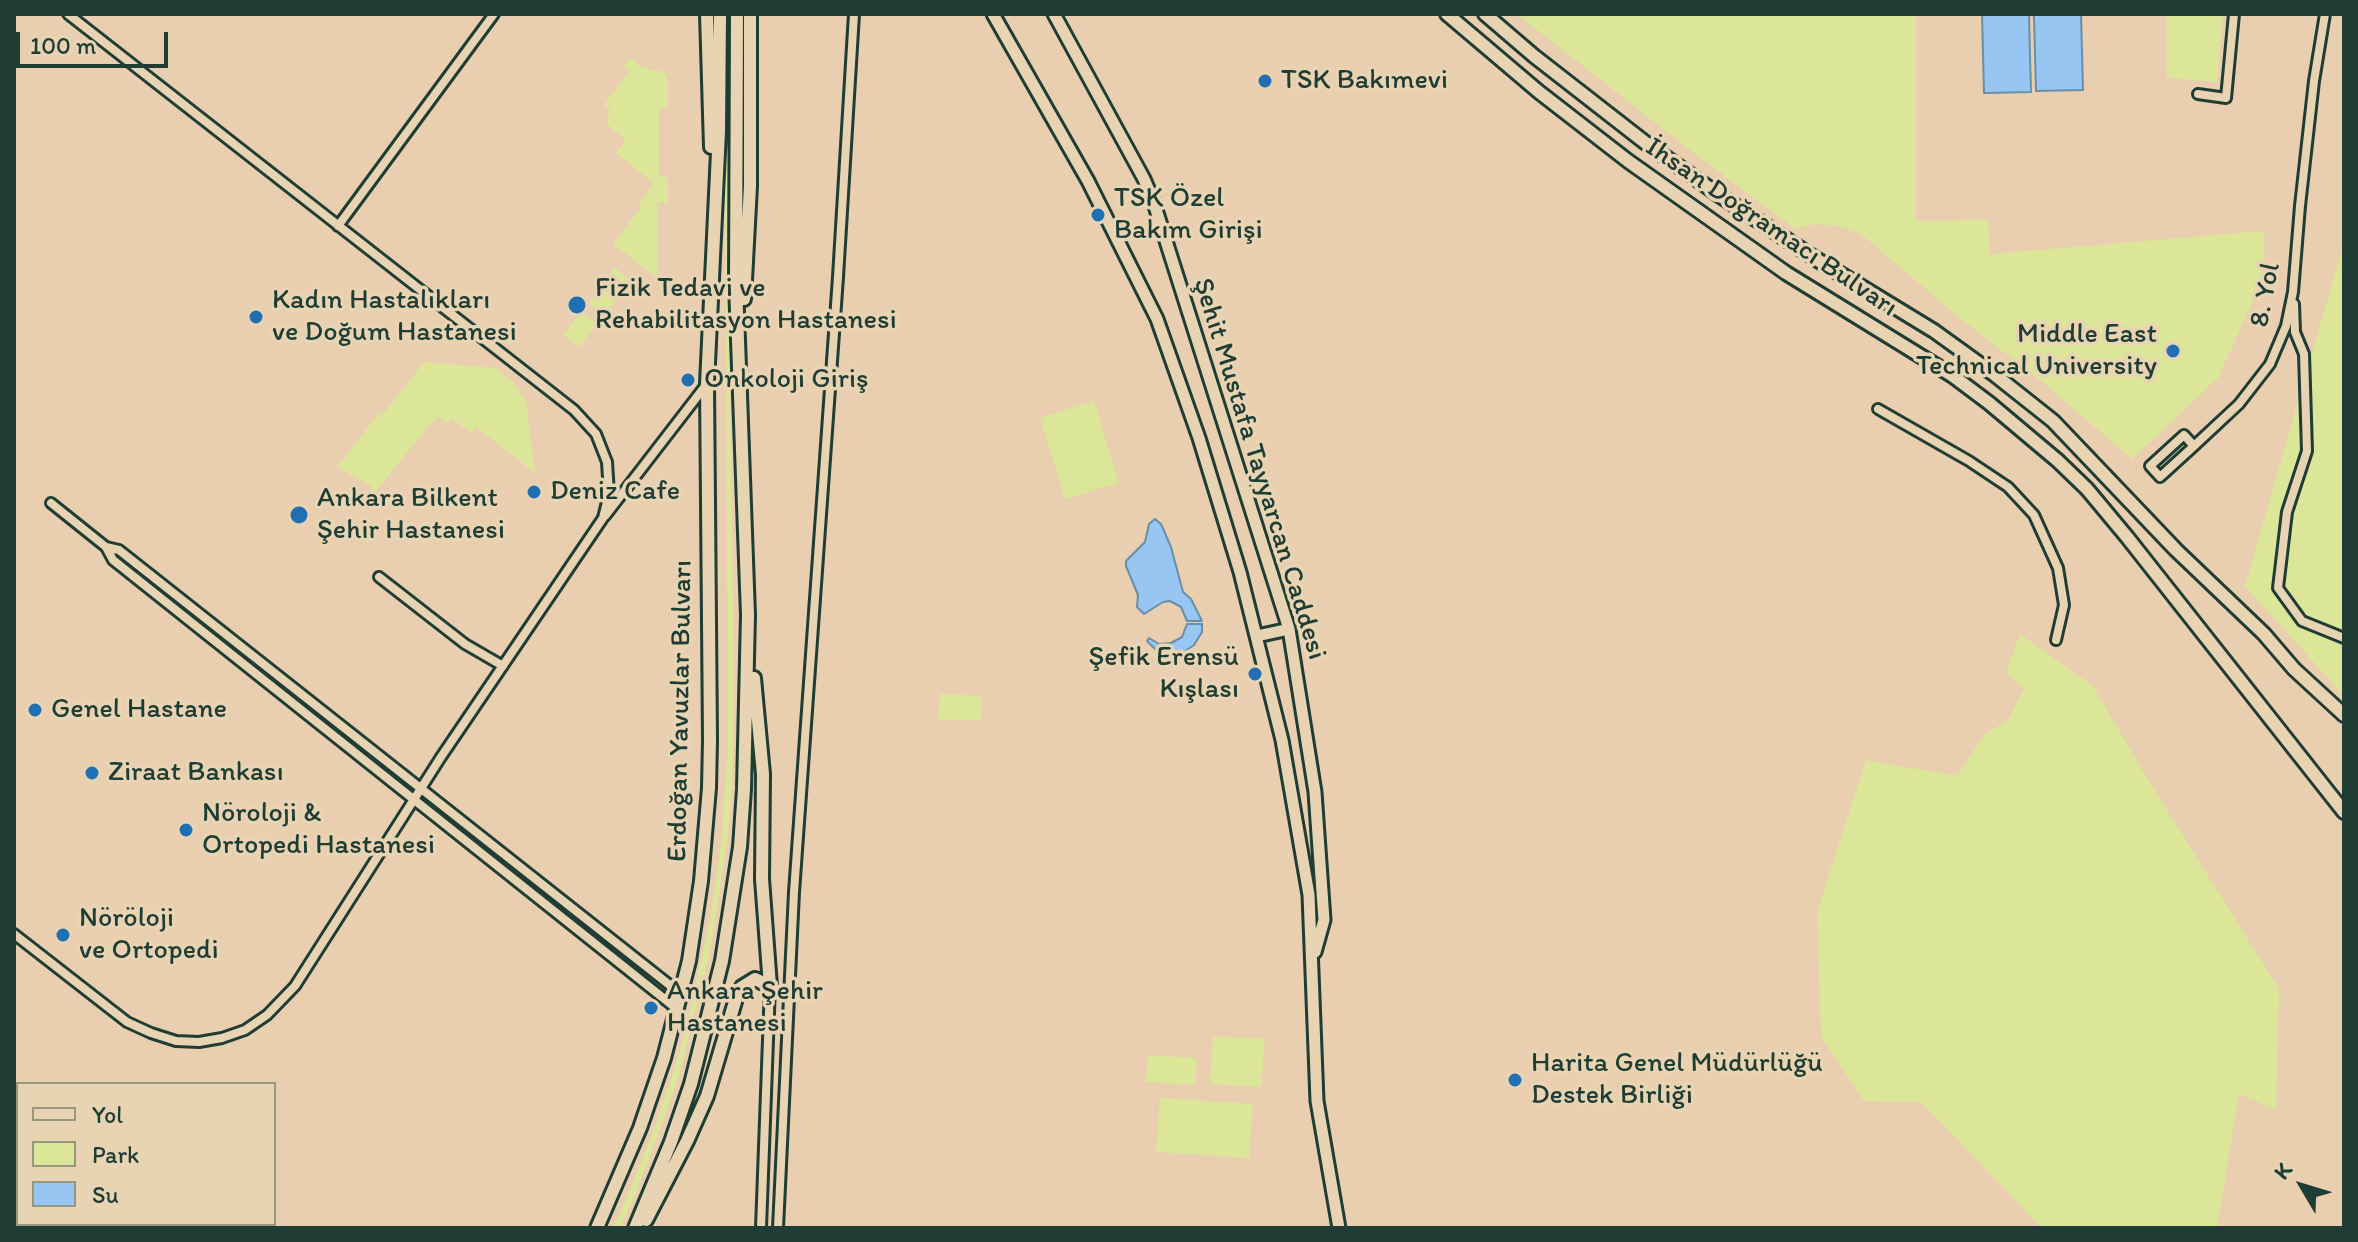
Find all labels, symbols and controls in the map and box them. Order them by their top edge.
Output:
scale bar [20,16,172,66]
text: 100 m [30,31,96,60]
place label: TSK Bakımevi [1281,64,1448,98]
marker: TSK Bakımevi [1256,72,1274,90]
street label: İhsan Doğramacı Bulvarı [1638,131,1904,325]
place label: TSK Özel Bakım Girişi [1114,182,1263,248]
marker: TSK Özel Bakım Girişi [1089,206,1107,224]
street label: 8. Yol [2243,260,2289,330]
place label: Fizik Tedavi ve Rehabilitasyon Hastanesi [595,272,897,338]
street label: Şehit Mustafa Tayyarcan Caddesi [1185,274,1333,664]
place label: Kadın Hastalıkları ve Doğum Hastanesi [272,284,517,350]
marker: Fizik Tedavi ve Rehabilitasyon Hastanesi [566,294,588,316]
marker: Kadın Hastalıkları ve Doğum Hastanesi [247,308,265,326]
place label: Middle East Technical University [1916,318,2157,384]
marker: Middle East Technical University [2164,342,2182,360]
place label: Onkoloji Giriş [704,363,868,397]
marker: Onkoloji Giriş [679,371,697,389]
place label: Deniz Cafe [550,475,680,509]
place label: Ankara Bilkent Şehir Hastanesi [317,482,505,548]
marker: Deniz Cafe [525,483,543,501]
marker: Ankara Bilkent Şehir Hastanesi [288,504,310,526]
street label: Erdoğan Yavuzlar Bulvarı [662,560,700,862]
place label: Şefik Erensü Kışlası [1089,641,1239,707]
marker: Şefik Erensü Kışlası [1246,665,1264,683]
place label: Genel Hastane [51,693,227,727]
marker: Genel Hastane [26,701,44,719]
place label: Ziraat Bankası [108,756,284,790]
marker: Ziraat Bankası [83,764,101,782]
place label: Nöroloji & Ortopedi Hastanesi [202,797,435,863]
marker: Nöroloji & Ortopedi Hastanesi [177,821,195,839]
place label: Nöröloji ve Ortopedi [79,902,219,968]
marker: Nöröloji ve Ortopedi [54,926,72,944]
place label: Ankara Şehir Hastanesi [667,975,823,1041]
marker: Ankara Şehir Hastanesi [642,999,660,1017]
place label: Harita Genel Müdürlüğü Destek Birliği [1531,1047,1823,1113]
marker: Harita Genel Müdürlüğü Destek Birliği [1506,1071,1524,1089]
legend [16,1082,276,1226]
text: Yol [92,1100,123,1129]
text: Park [92,1140,139,1169]
north arrow [2262,1146,2342,1226]
text: K [2268,1157,2298,1185]
text: Su [92,1180,119,1209]

